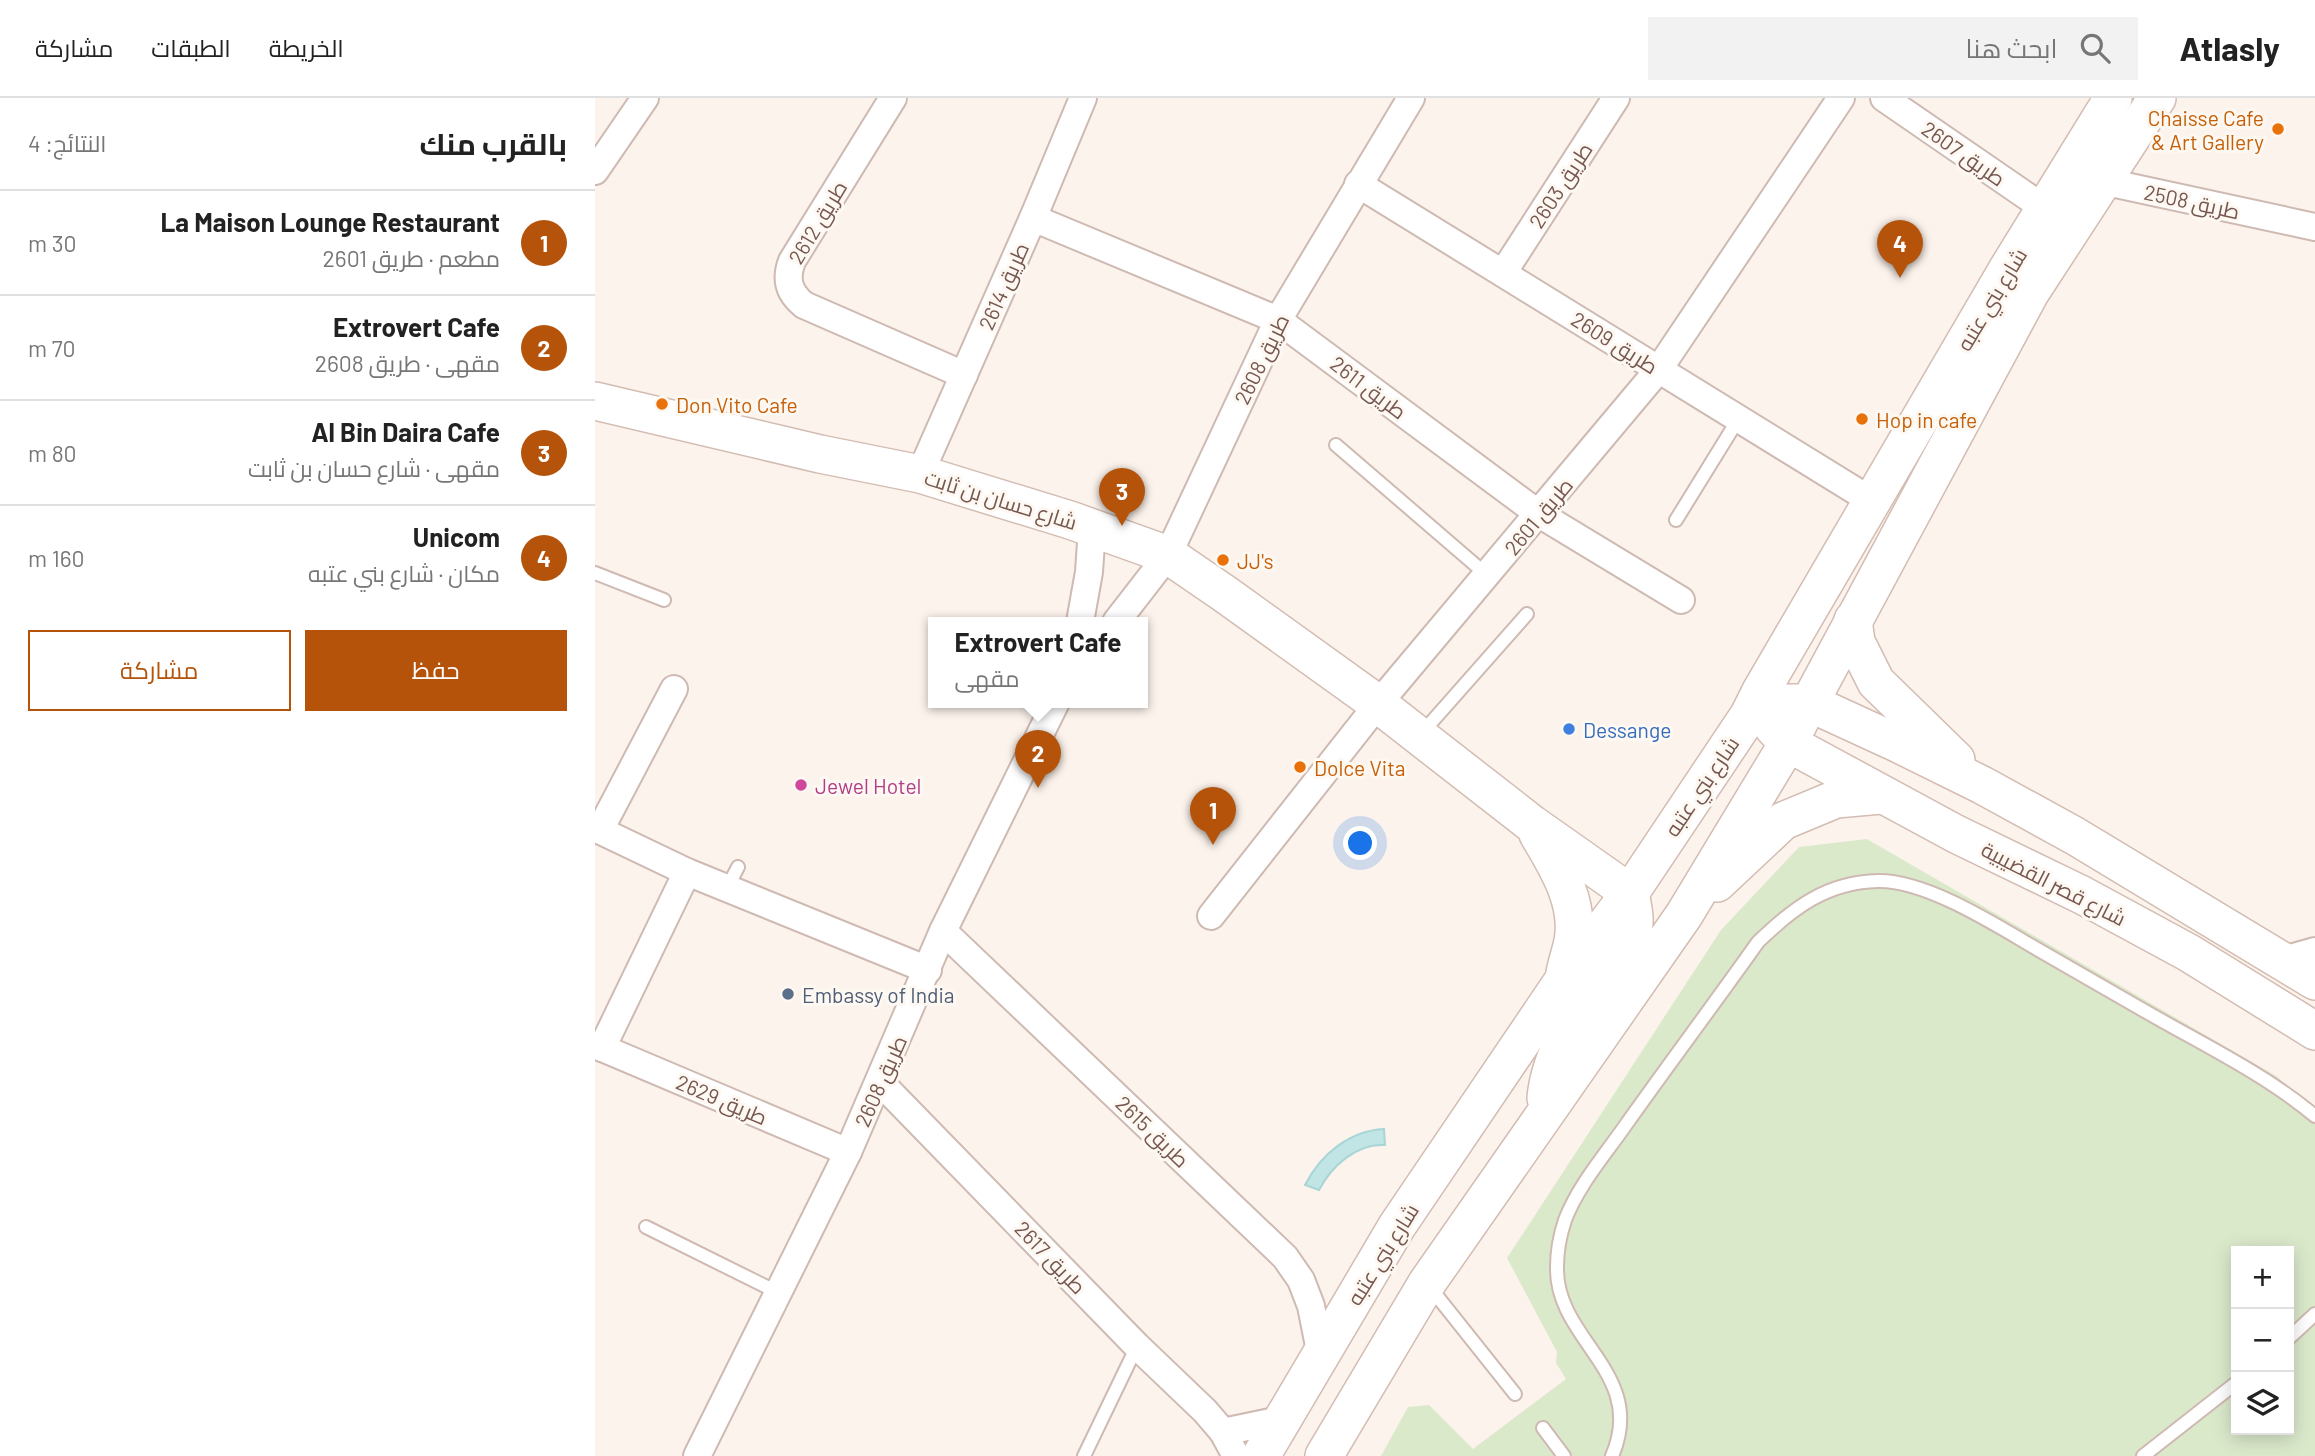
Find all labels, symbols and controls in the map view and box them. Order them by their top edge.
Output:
search box [1648,17,2138,80]
text: Atlasly [2180,28,2280,68]
icon: search [2076,29,2114,67]
text: ابحث هنا [1965,32,2058,63]
text: مشاركة [35,33,113,62]
text: الطبقات [151,33,231,62]
text: الخريطة [269,33,344,62]
place label: Chaisse Cafe & Art Gallery [2148,105,2264,154]
street label: طريق 2607 [1916,115,2011,192]
marker: Chaisse Cafe & Art Gallery [2270,121,2286,137]
text: بالقرب منك [419,125,567,161]
text: النتائج: 4 [28,129,107,157]
street label: طريق 2603 [1523,138,1599,234]
street label: طريق 2612 [782,176,853,269]
street label: طريق 2508 [2142,179,2242,225]
text: La Maison Lounge Restaurant [160,206,500,237]
pin: 4 [1877,220,1923,278]
text: 30 m [28,229,76,257]
text: 1 [540,229,548,257]
street label: طريق 2614 [973,239,1035,334]
street label: شارع بني عتبه [1951,243,2036,357]
text: مطعم · طريق 2601 [322,244,500,272]
street label: طريق 2609 [1566,306,1663,380]
street label: طريق 2608 [1228,310,1295,409]
text: Extrovert Cafe [333,311,500,342]
text: 70 m [28,334,76,362]
text: 2 [538,334,550,362]
text: مقهى · طريق 2608 [315,349,500,377]
street label: طريق 2611 [1325,350,1412,425]
place label: Don Vito Cafe [676,392,798,417]
marker: Don Vito Cafe [654,396,670,412]
place label: Hop in cafe [1876,407,1977,432]
marker: Hop in cafe [1854,411,1870,427]
text: Al Bin Daira Cafe [311,416,500,447]
text: 80 m [28,439,77,467]
text: 3 [538,439,550,467]
text: مقهى · شارع حسان بن ثابت [248,454,500,482]
street label: شارع حسان بن ثابت [921,464,1080,537]
pin: 3 [1099,468,1145,526]
street label: طريق 2601 [1499,472,1579,561]
text: Unicom [413,521,500,552]
text: 160 m [28,544,85,572]
text: 4 [537,544,551,572]
place label: JJ's [1237,548,1274,573]
marker: JJ's [1215,552,1231,568]
text: مكان · شارع بني عتبه [308,559,500,587]
popup [928,617,1148,708]
text: Extrovert Cafe [954,626,1122,657]
button: مشاركة [28,630,291,711]
button: حفظ [305,630,567,711]
text: مقهى [954,664,1019,692]
place label: Dessange [1583,717,1671,742]
marker: Dessange [1561,721,1577,737]
pin: 2 [1015,730,1061,788]
street label: شارع بني عتبه [1659,731,1748,843]
place label: Dolce Vita [1314,755,1406,780]
marker: Dolce Vita [1292,759,1308,775]
place label: Jewel Hotel [815,773,921,798]
marker: Jewel Hotel [793,777,809,793]
pin: 1 [1190,787,1236,845]
your location [1343,826,1377,860]
street label: شارع قصر القضيبية [1976,836,2130,933]
place label: Embassy of India [802,982,955,1007]
marker: Embassy of India [780,986,796,1002]
street label: طريق 2608 [849,1032,913,1131]
street label: طريق 2629 [672,1069,771,1131]
street label: طريق 2615 [1110,1090,1195,1173]
street label: شارع بني عتبه [1341,1199,1427,1312]
street label: طريق 2617 [1009,1216,1092,1300]
map controls [2231,1246,2294,1435]
button: + [2231,1246,2294,1309]
button: − [2231,1309,2294,1372]
button: layers [2231,1372,2294,1435]

